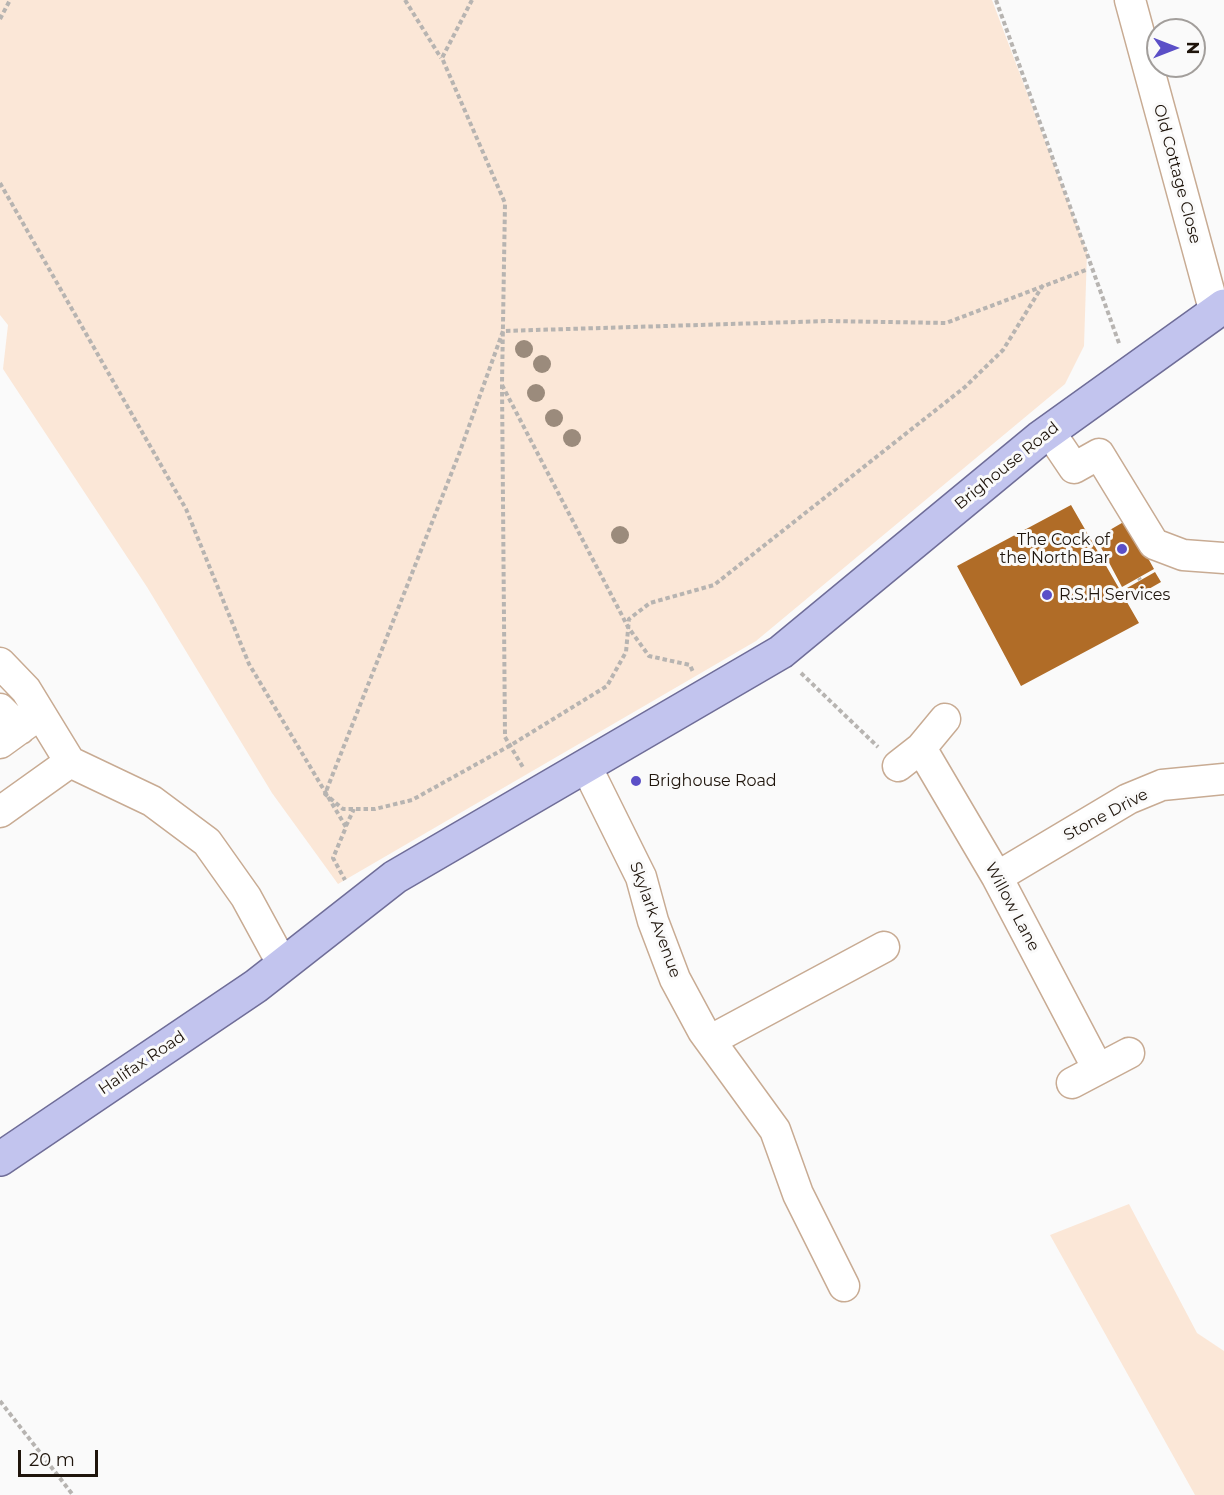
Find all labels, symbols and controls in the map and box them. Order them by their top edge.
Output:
north arrow [1146,18,1206,78]
text: N [1183,42,1202,54]
street label: Old Cottage Close [1149,102,1205,246]
street label: Brighouse Road [951,418,1063,514]
place label: The Cock of the North Bar [1000,530,1110,568]
marker: The Cock of the North Bar [1115,542,1129,556]
place label: R.S.H Services [1059,585,1170,605]
marker: R.S.H Services [1040,588,1054,602]
place label: Brighouse Road [648,771,777,791]
marker: Brighouse Road [629,774,643,788]
street label: Stone Drive [1061,785,1151,845]
street label: Skylark Avenue [625,859,685,981]
street label: Willow Lane [981,859,1043,955]
street label: Halifax Road [95,1027,189,1099]
scale bar [21,1438,100,1476]
text: 20 m [29,1449,75,1471]

